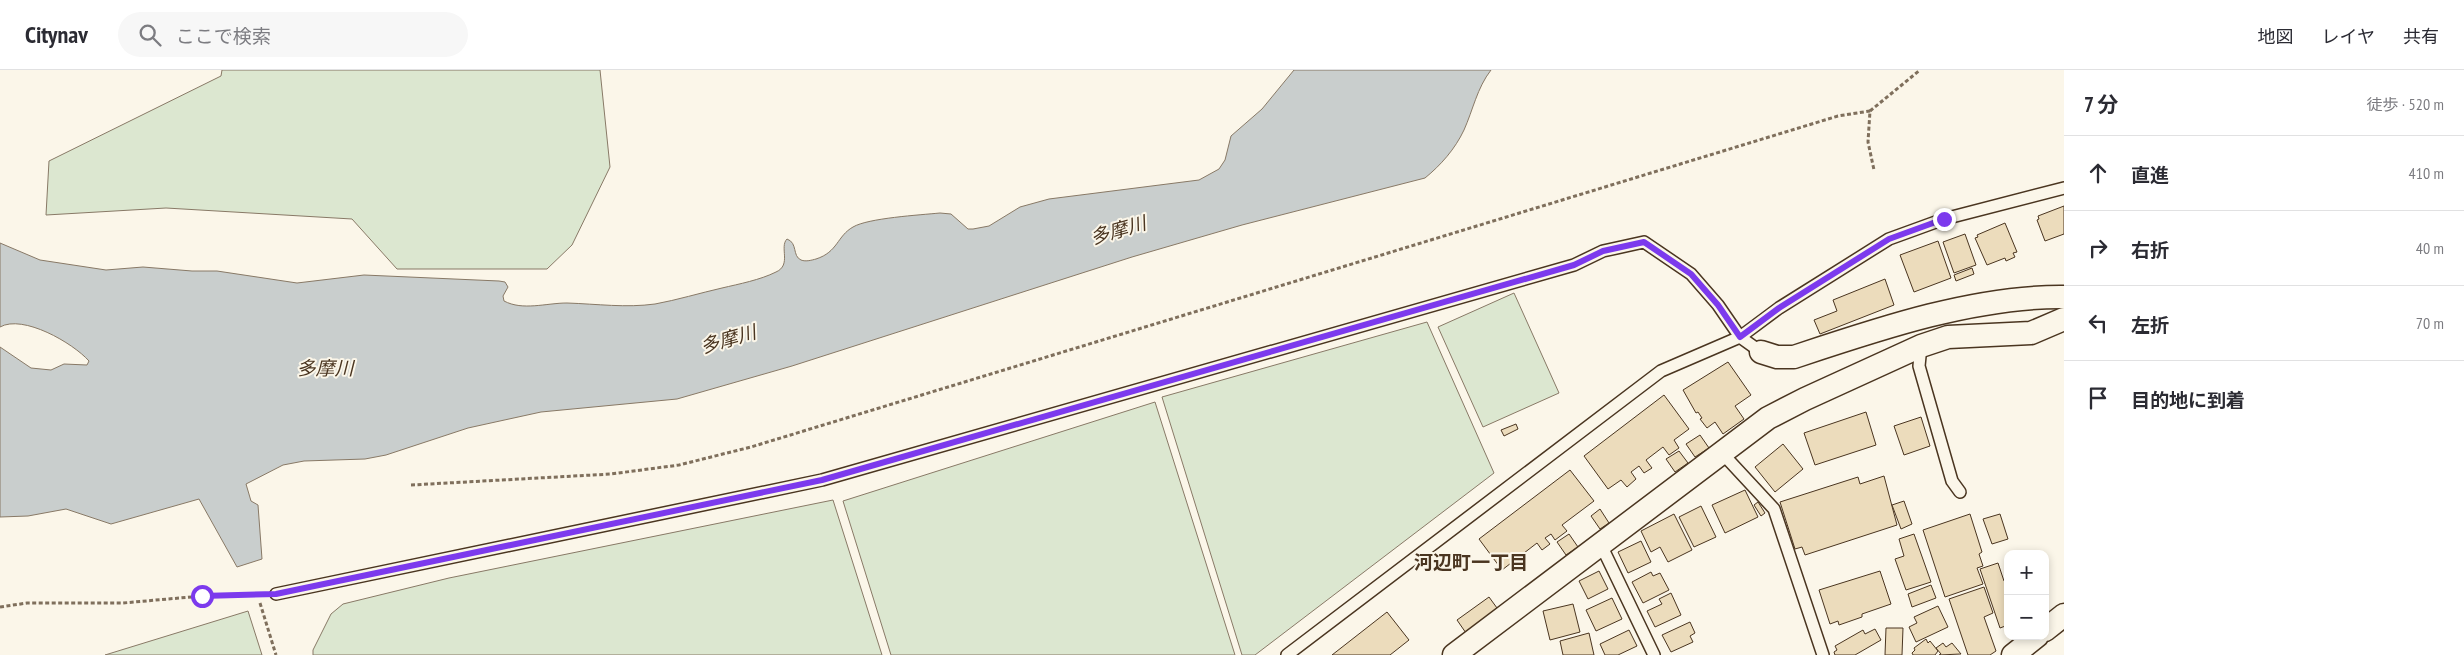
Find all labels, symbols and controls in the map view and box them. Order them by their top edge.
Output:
search box [118,12,468,57]
text: Citynav [25,19,88,50]
icon: search [136,21,164,49]
text: ここで検索 [176,24,271,48]
text: 地図 [2258,25,2294,48]
text: レイヤ [2322,25,2375,48]
text: 共有 [2403,25,2439,48]
text: 7 分 [2084,91,2118,118]
text: 徒歩 · 520 m [2366,94,2444,114]
icon: ahead [2084,159,2112,187]
text: 直進 [2131,163,2169,187]
text: 410 m [2409,163,2444,183]
route end [1933,208,1956,231]
water label: 多摩川 [1087,210,1151,249]
icon: right [2084,234,2112,262]
text: 右折 [2131,238,2169,262]
text: 40 m [2416,238,2444,258]
icon: left [2084,309,2112,337]
text: 左折 [2131,313,2169,337]
text: 70 m [2416,313,2444,333]
water label: 多摩川 [697,319,761,358]
water label: 多摩川 [296,356,355,380]
icon: arrive [2084,384,2112,412]
text: 目的地に到着 [2131,388,2245,412]
district label: 河辺町一丁目 [1414,550,1528,574]
map controls [2004,550,2049,640]
button: + [2004,550,2049,595]
route start [191,585,214,608]
button: − [2004,595,2049,640]

